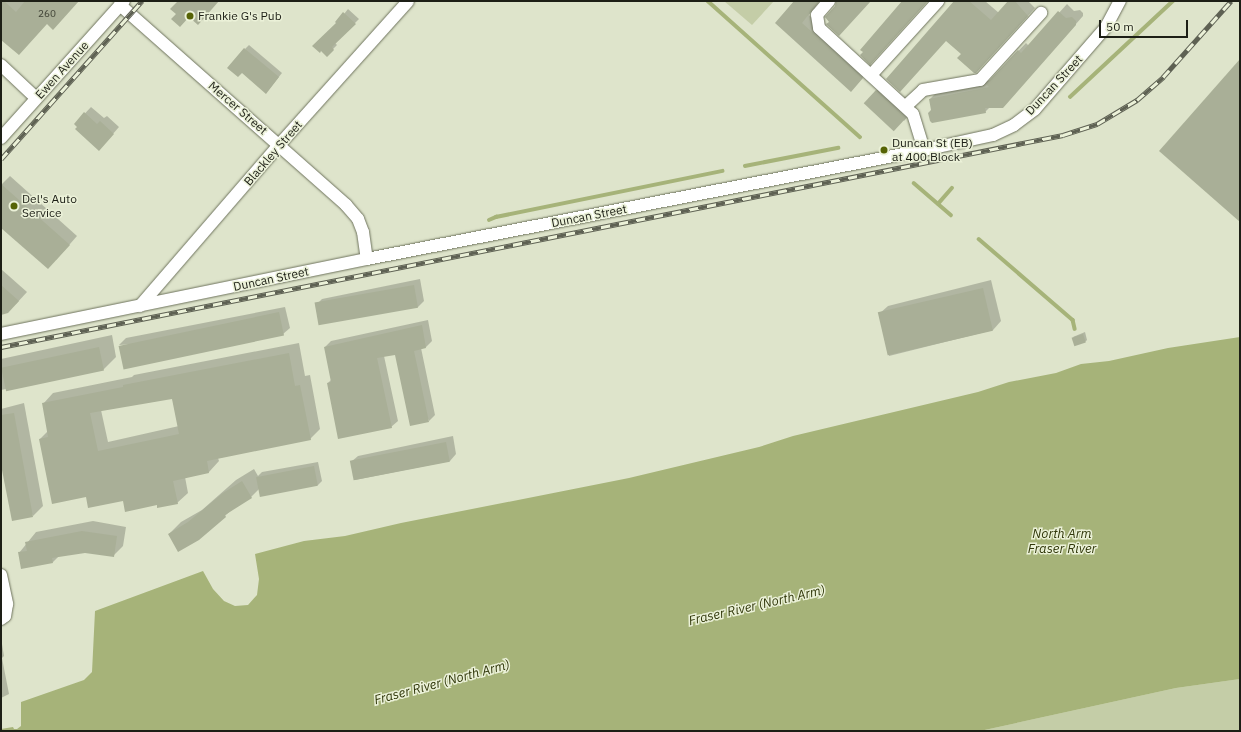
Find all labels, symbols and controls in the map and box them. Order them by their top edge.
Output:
house number: 260 [38,8,56,20]
place label: Frankie G's Pub [198,9,282,23]
marker: Frankie G's Pub [185,11,195,21]
scale bar [1101,12,1190,38]
text: 50 m [1106,19,1134,34]
street label: Ewen Avenue [32,38,92,102]
street label: Duncan Street [1023,52,1085,118]
street label: Mercer Street [206,78,270,138]
street label: Blackley Street [241,118,305,188]
place label: Duncan St (EB) at 400 Block [892,136,973,164]
marker: Duncan St (EB) at 400 Block [879,145,889,155]
place label: Del's Auto Service [22,192,77,220]
marker: Del's Auto Service [9,201,19,211]
street label: Duncan Street [550,202,628,230]
street label: Duncan Street [232,264,310,294]
water label: North Arm Fraser River [1028,527,1096,558]
water label: Fraser River (North Arm) [687,583,827,629]
water label: Fraser River (North Arm) [373,657,511,709]

